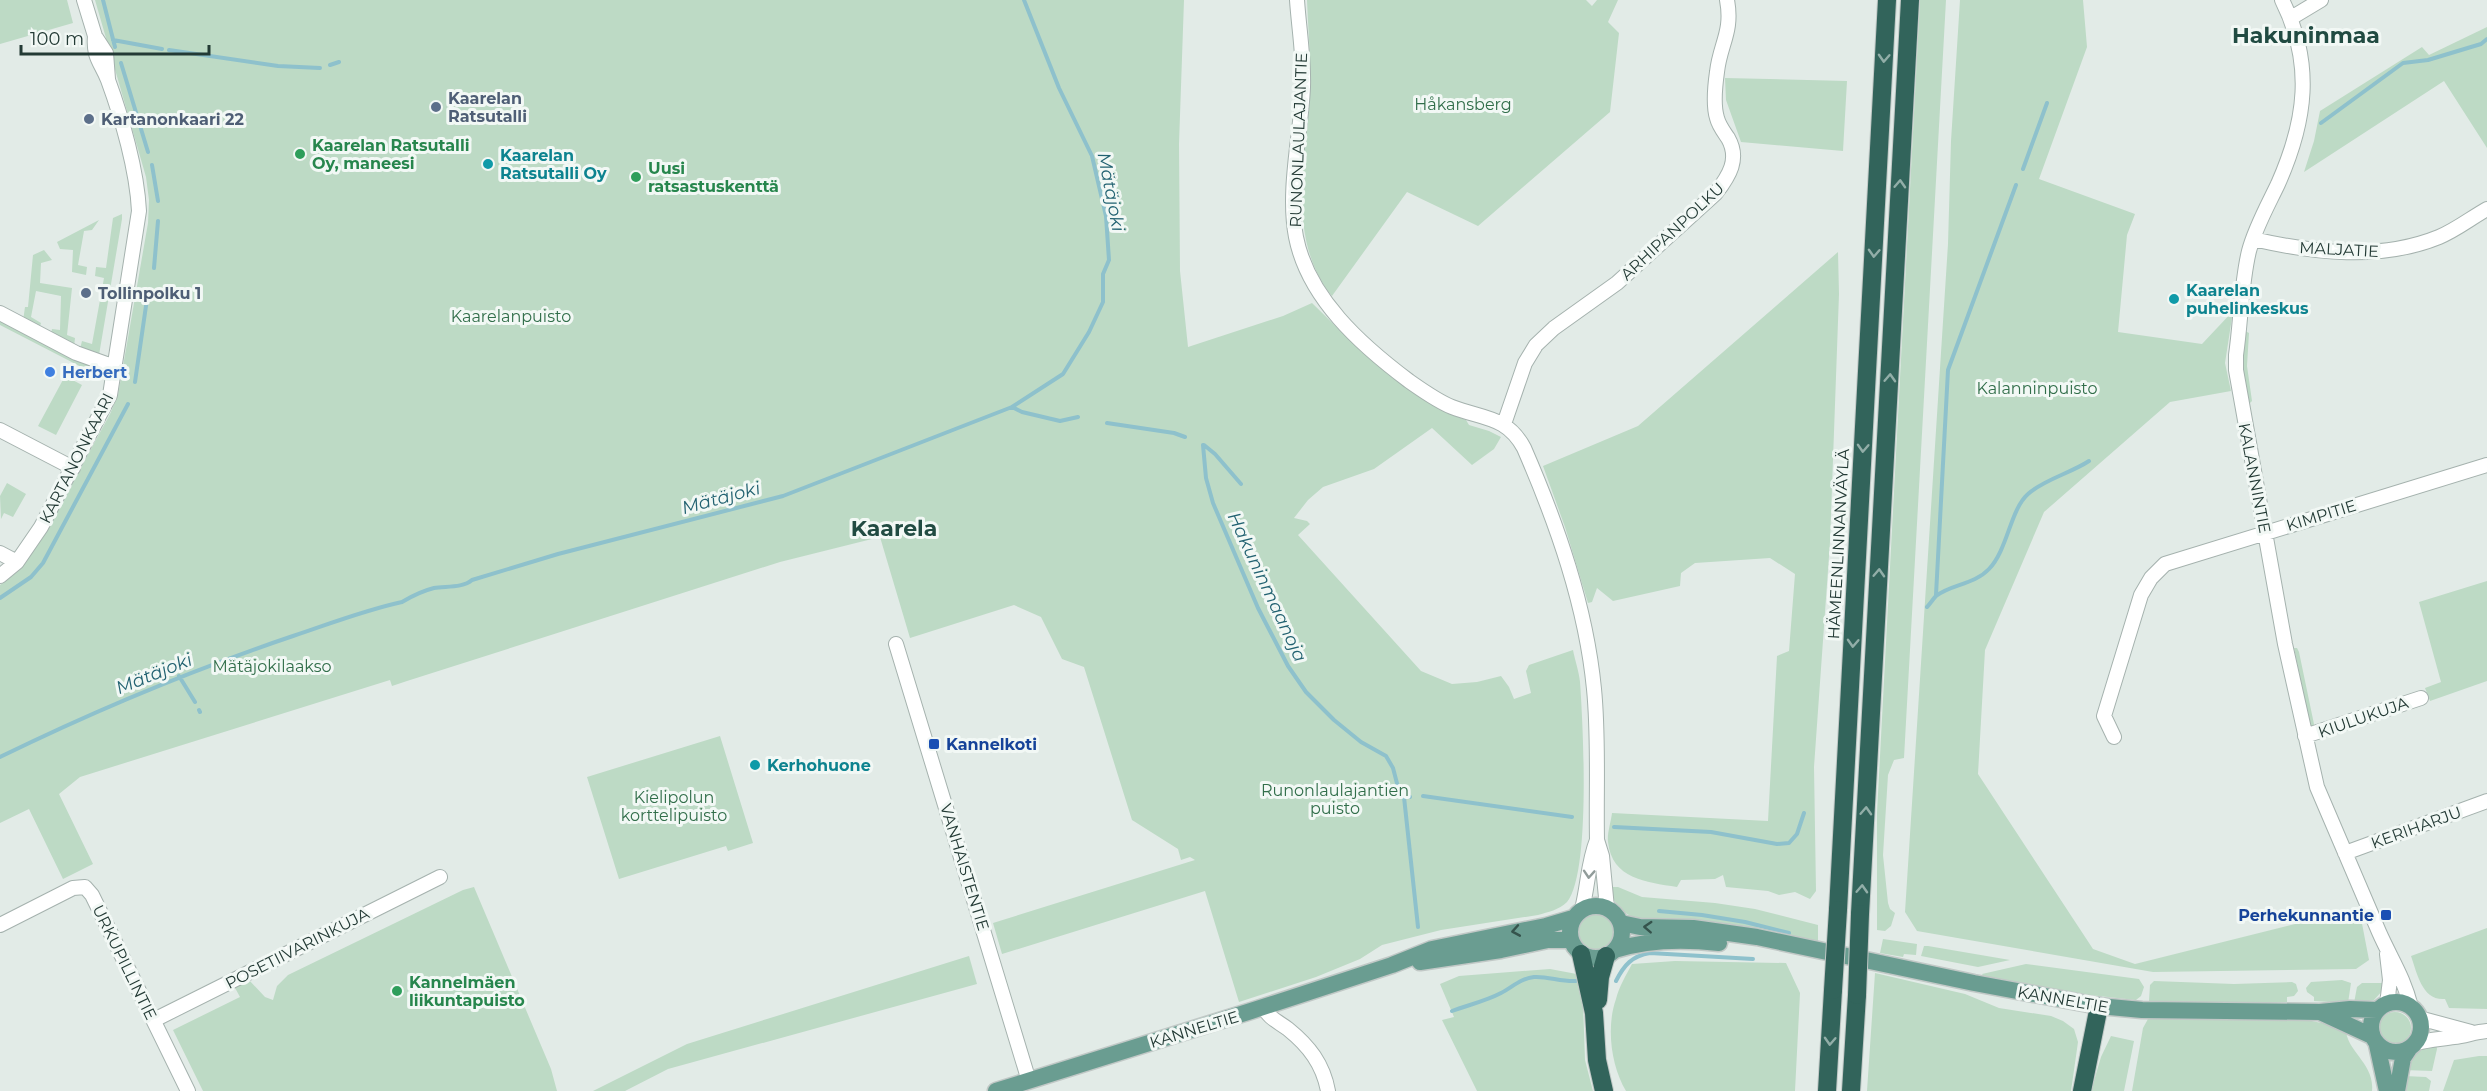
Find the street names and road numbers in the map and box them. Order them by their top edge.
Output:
street label: RUNONLAULAJANTIE [1286,52,1311,228]
street label: ARHIPANPOLKU [1617,179,1728,284]
street label: MALJATIE [2299,238,2379,261]
street label: KARTANONKAARI [35,390,118,527]
street label: KALANNINTIE [2235,421,2275,535]
street label: HÄMEENLINNANVÄYLÄ [1823,448,1853,640]
street label: KIMPITIE [2284,496,2359,535]
street label: KIULUKUJA [2316,693,2411,742]
street label: VANHAISTENTIE [936,801,993,933]
street label: KERIHARJU [2368,802,2464,853]
street label: URKUPILLINTIE [88,902,161,1023]
street label: POSETIIVARINKUJA [222,904,373,993]
street label: KANNELTIE [2016,982,2110,1017]
street label: KANNELTIE [1147,1007,1241,1052]

